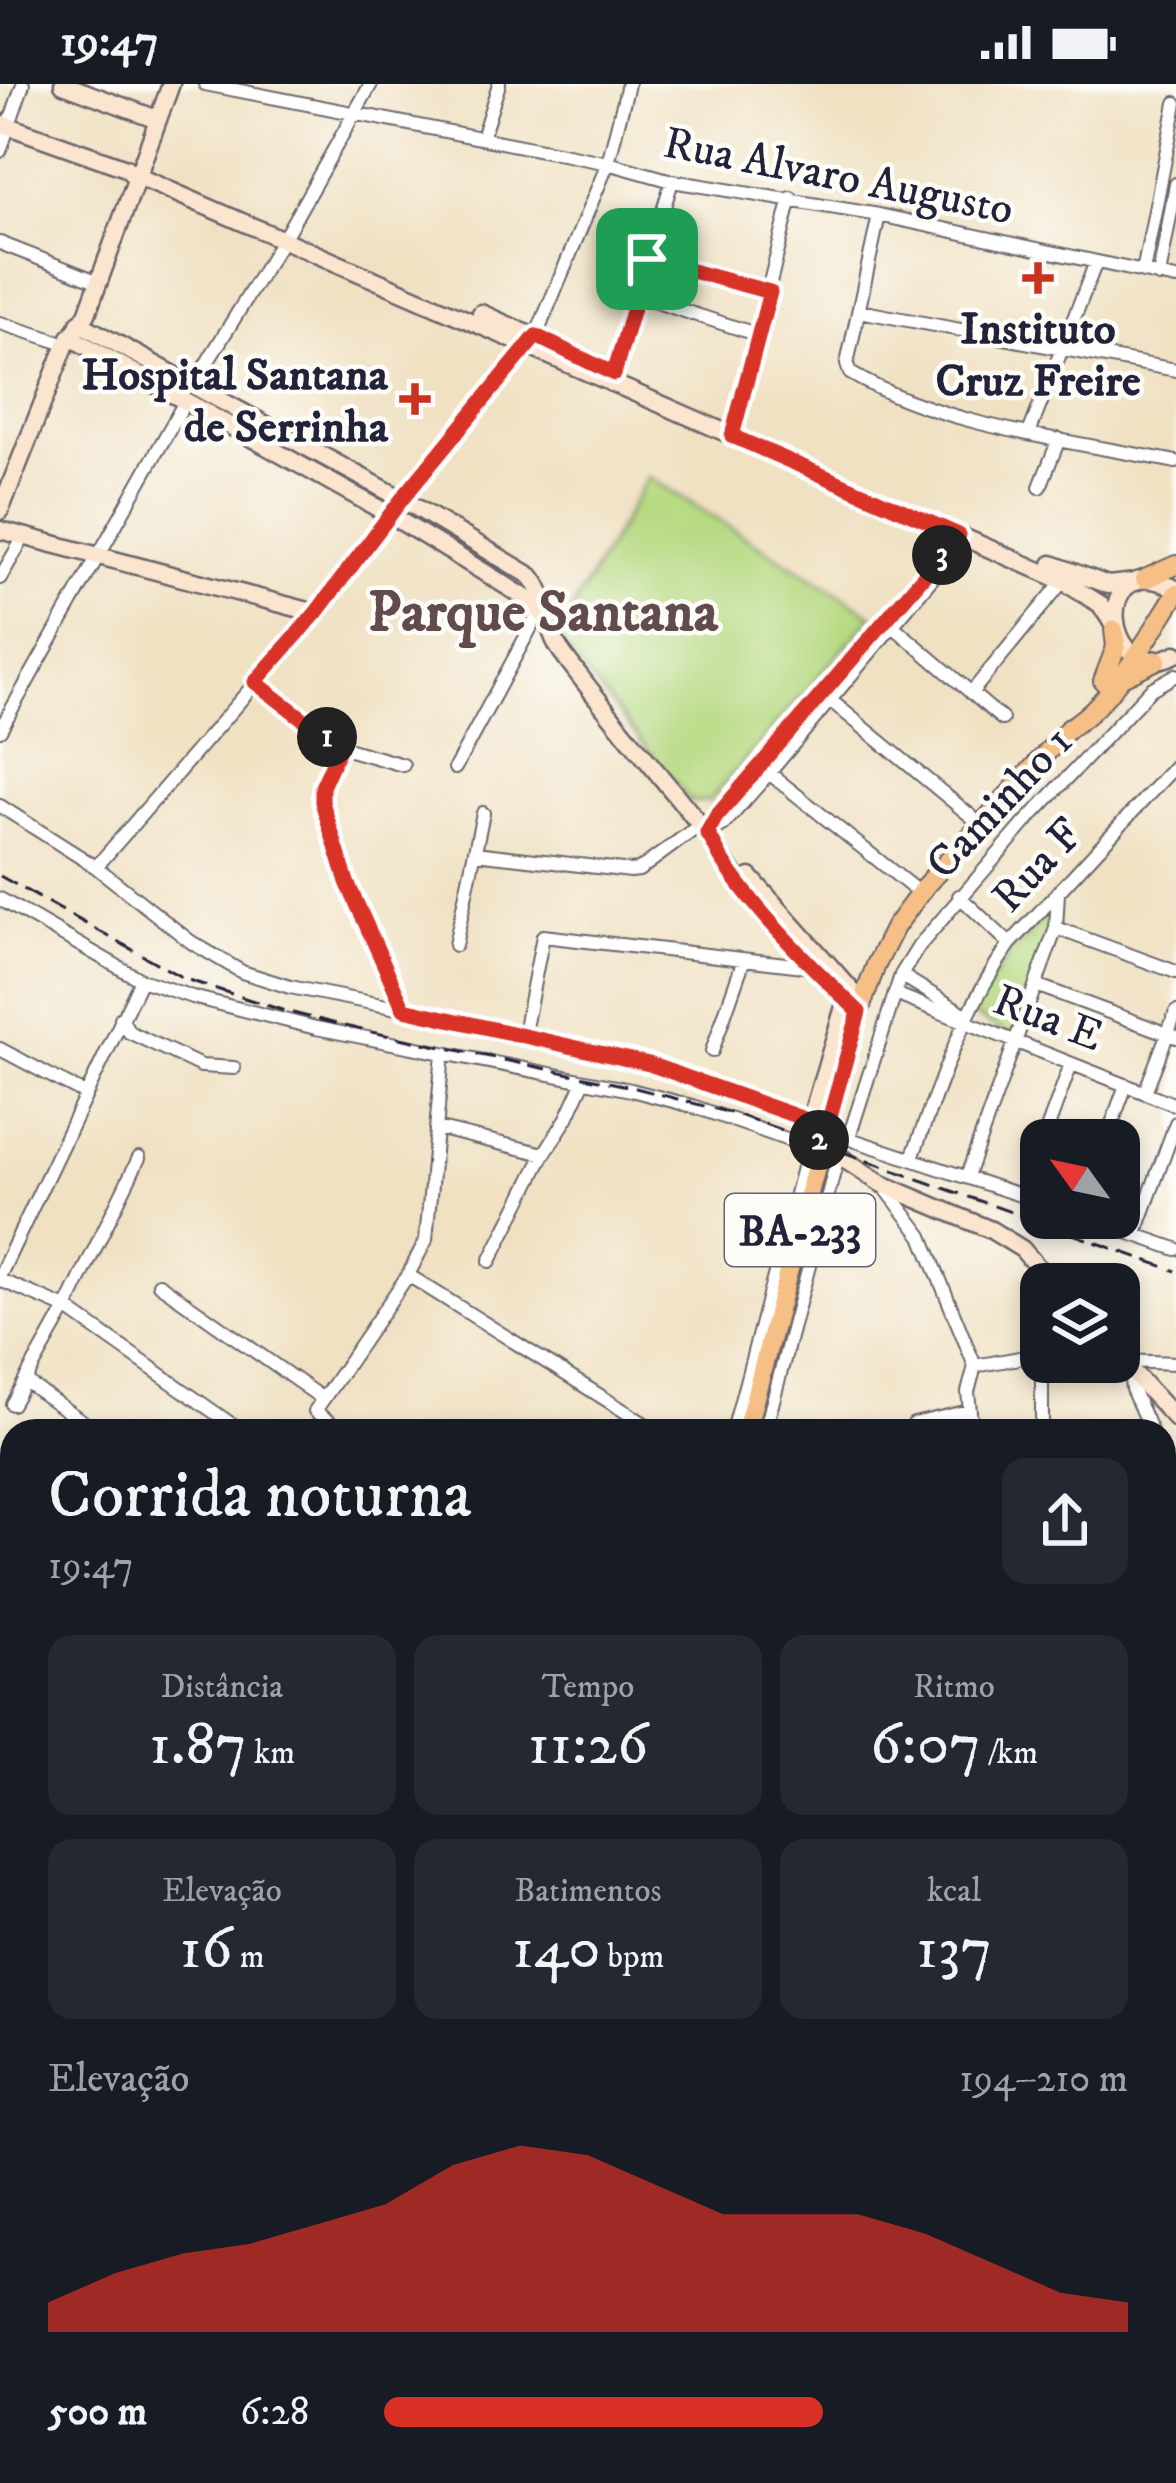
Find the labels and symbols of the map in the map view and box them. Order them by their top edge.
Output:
street label: Rua Alvaro Augusto [659,116,1018,238]
pin [596,208,698,310]
marker: Instituto Cruz Freire [1022,262,1054,294]
place label: Instituto Cruz Freire [935,302,1141,410]
place label: Hospital Santana de Serrinha [81,348,389,456]
marker: Hospital Santana de Serrinha [399,383,431,415]
pin: 3 [912,525,972,585]
district label: Parque Santana [368,578,719,649]
pin: 1 [297,707,357,767]
street label: Caminho 1 [915,715,1085,891]
street label: Rua F [981,807,1095,925]
street label: Rua E [985,973,1110,1065]
pin: 2 [789,1110,849,1170]
north arrow [1020,1119,1140,1239]
road number: BA-233 [725,1194,875,1266]

